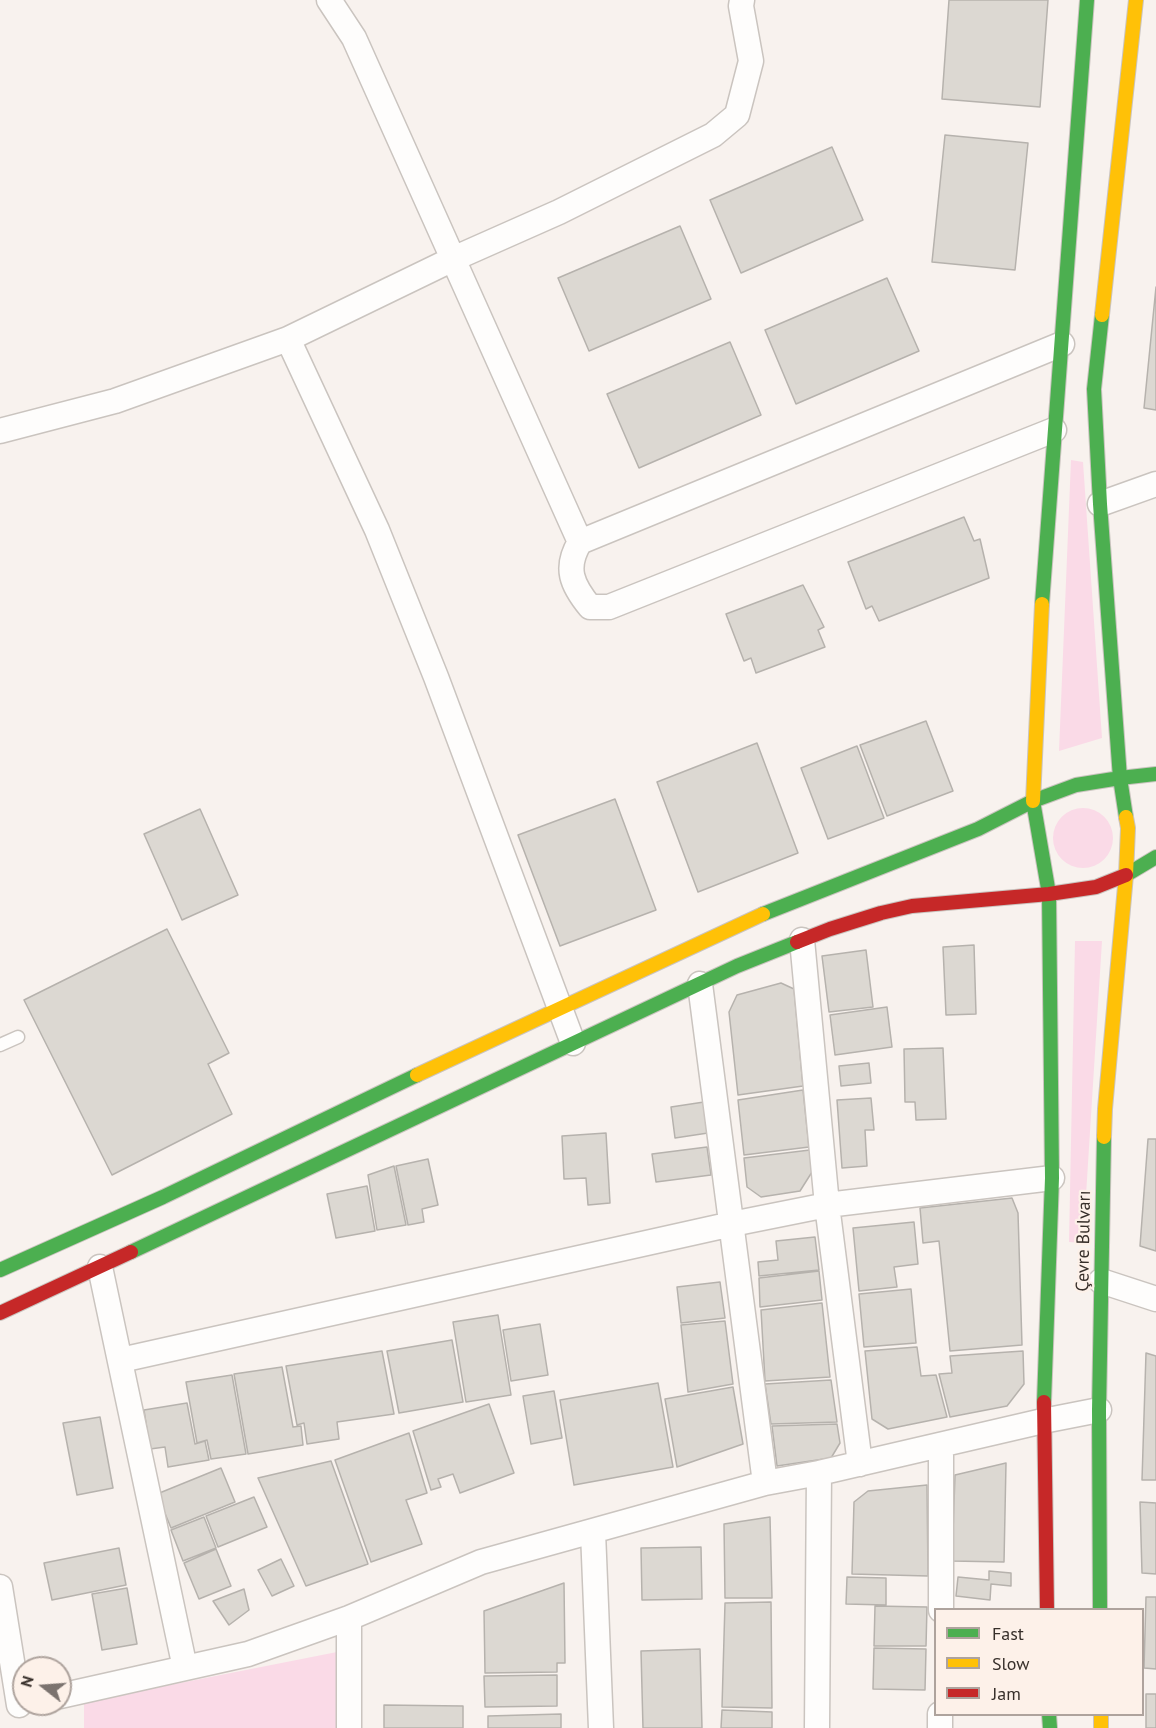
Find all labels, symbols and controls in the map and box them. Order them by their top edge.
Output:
street label: Çevre Bulvarı [1072,1190,1096,1292]
legend [934,1608,1144,1716]
text: Fast [992,1622,1024,1645]
text: Slow [992,1652,1030,1675]
north arrow [12,1656,72,1716]
text: N [16,1673,38,1689]
text: Jam [992,1682,1021,1705]

